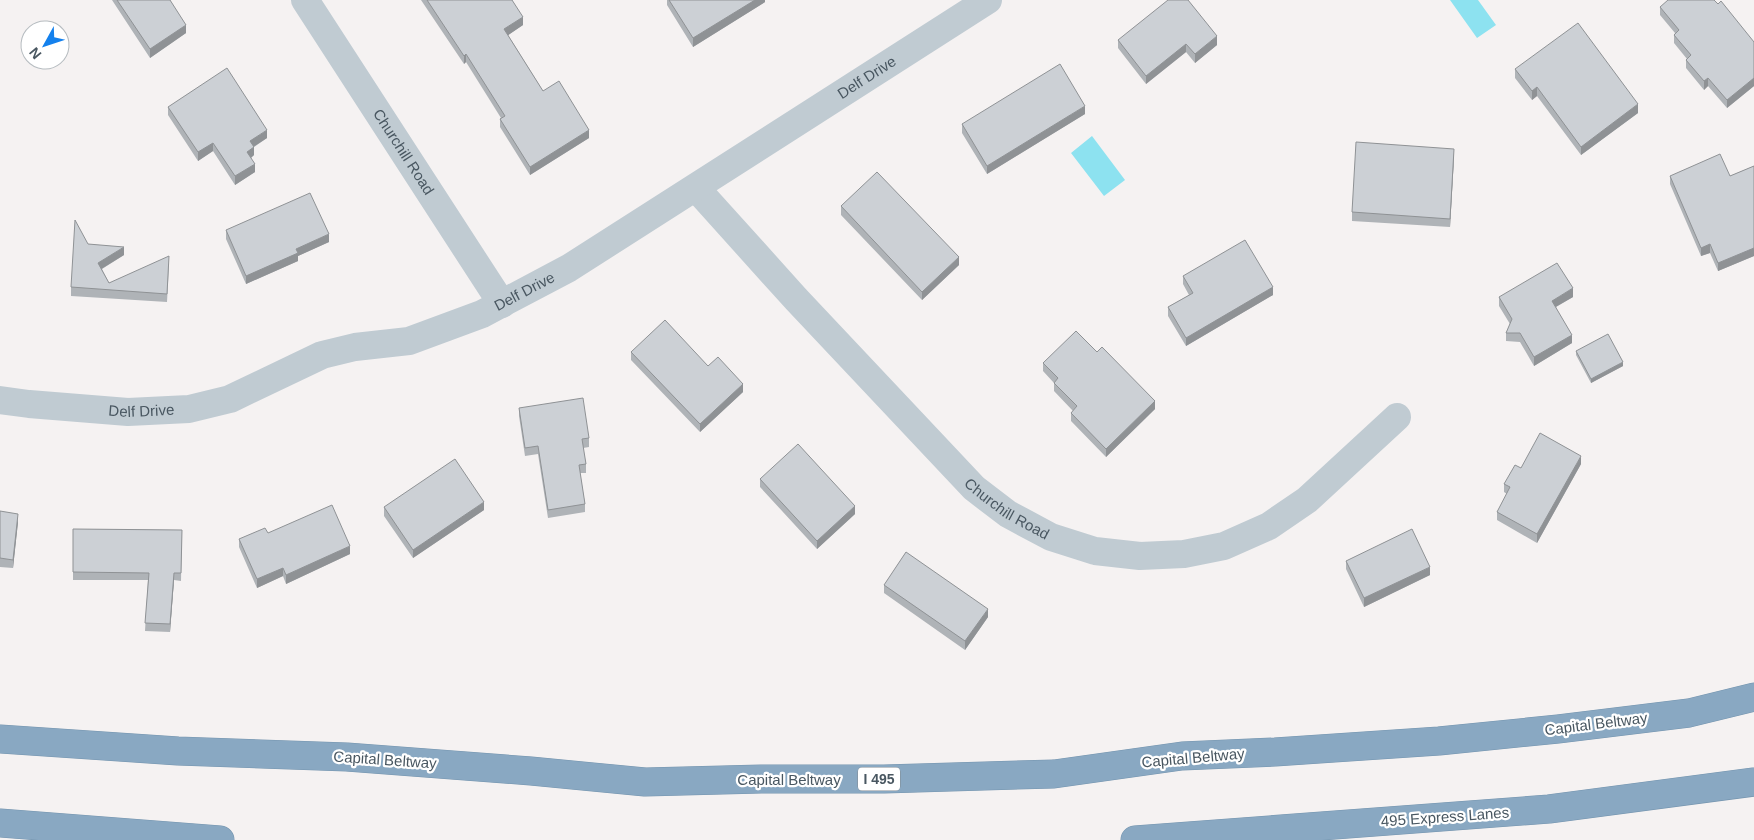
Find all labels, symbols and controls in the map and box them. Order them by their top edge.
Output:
north arrow [20,20,70,70]
text: N [26,44,44,62]
street label: Delf Drive [834,52,899,102]
street label: Churchill Road [370,106,438,198]
street label: Delf Drive [491,268,557,314]
street label: Delf Drive [108,401,175,420]
street label: Churchill Road [961,474,1052,542]
street label: Capital Beltway [1544,709,1649,738]
street label: Capital Beltway [1141,744,1246,770]
street label: Capital Beltway [333,747,438,772]
road number: I 495 [858,768,900,791]
street label: Capital Beltway [737,771,841,788]
street label: 495 Express Lanes [1380,804,1510,829]

